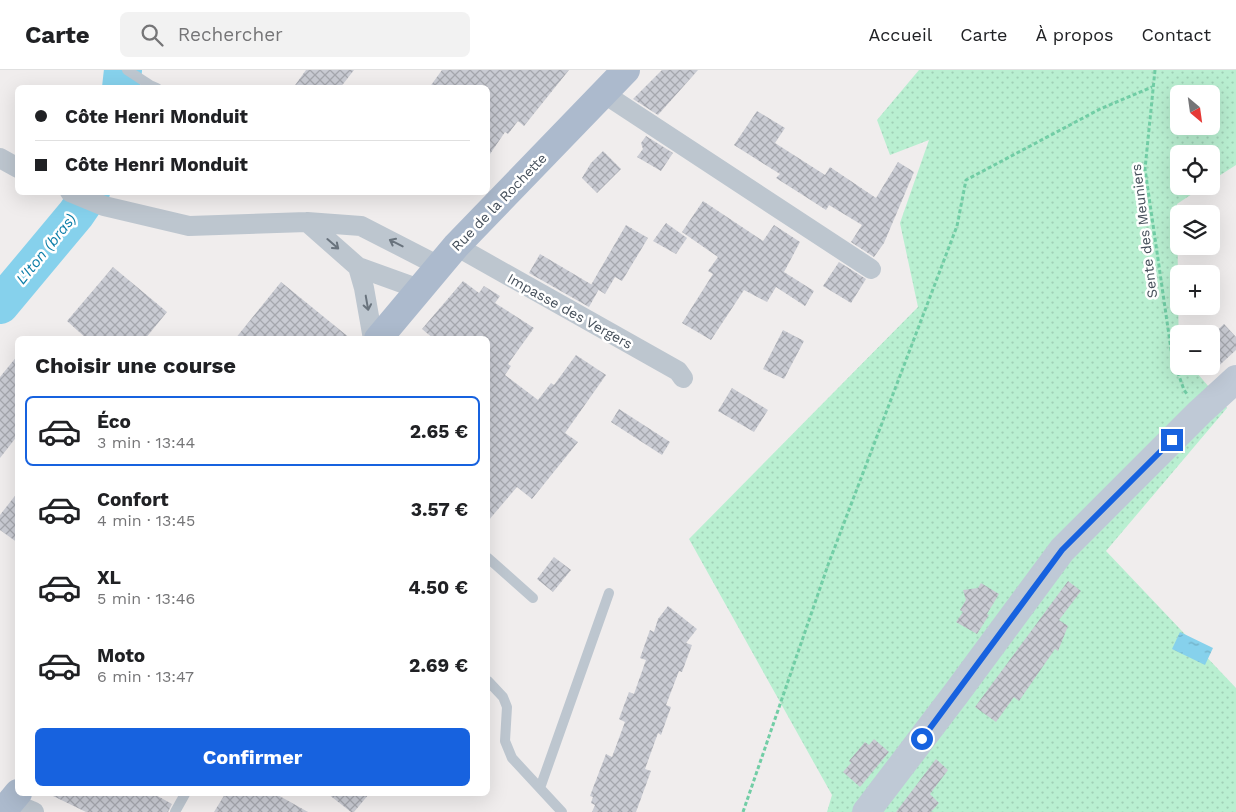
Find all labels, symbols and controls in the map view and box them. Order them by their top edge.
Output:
search box [120,12,470,57]
text: Carte [25,21,90,49]
icon: search [138,21,166,49]
text: Rechercher [178,23,283,46]
text: Accueil [869,24,932,45]
text: Carte [960,24,1007,45]
text: À propos [1035,24,1113,45]
text: Contact [1141,24,1211,45]
north arrow [1170,85,1220,135]
map controls [1170,85,1220,375]
text: Côte Henri Monduit [65,105,248,128]
button: locate [1170,145,1220,195]
street label: Rue de la Rochette [448,150,550,254]
text: Côte Henri Monduit [65,153,248,176]
street label: Sente des Meuniers [1128,163,1160,299]
button: layers [1170,205,1220,255]
water label: L'Iton (bras) [12,210,80,288]
one-way arrow [326,238,339,250]
one-way arrow [389,238,404,248]
button: + [1170,265,1220,315]
street label: Impasse des Vergers [505,270,635,352]
one-way arrow [362,294,372,310]
button: − [1170,325,1220,375]
text: Choisir une course [35,353,236,378]
icon: car [37,409,82,454]
text: Éco [97,410,131,433]
text: 2.65 € [410,420,468,443]
route end [1161,429,1183,451]
text: 3 min · 13:44 [97,433,195,452]
icon: car [37,487,82,532]
text: Confort [97,488,168,511]
text: 3.57 € [411,498,468,521]
text: 4 min · 13:45 [97,511,195,530]
icon: car [37,565,82,610]
text: XL [97,566,121,589]
text: 4.50 € [408,576,468,599]
text: 5 min · 13:46 [97,589,195,608]
icon: car [37,643,82,688]
text: Moto [97,644,145,667]
text: 2.69 € [409,654,468,677]
text: 6 min · 13:47 [97,667,194,686]
button: Confirmer [35,728,470,786]
route start [911,728,933,750]

